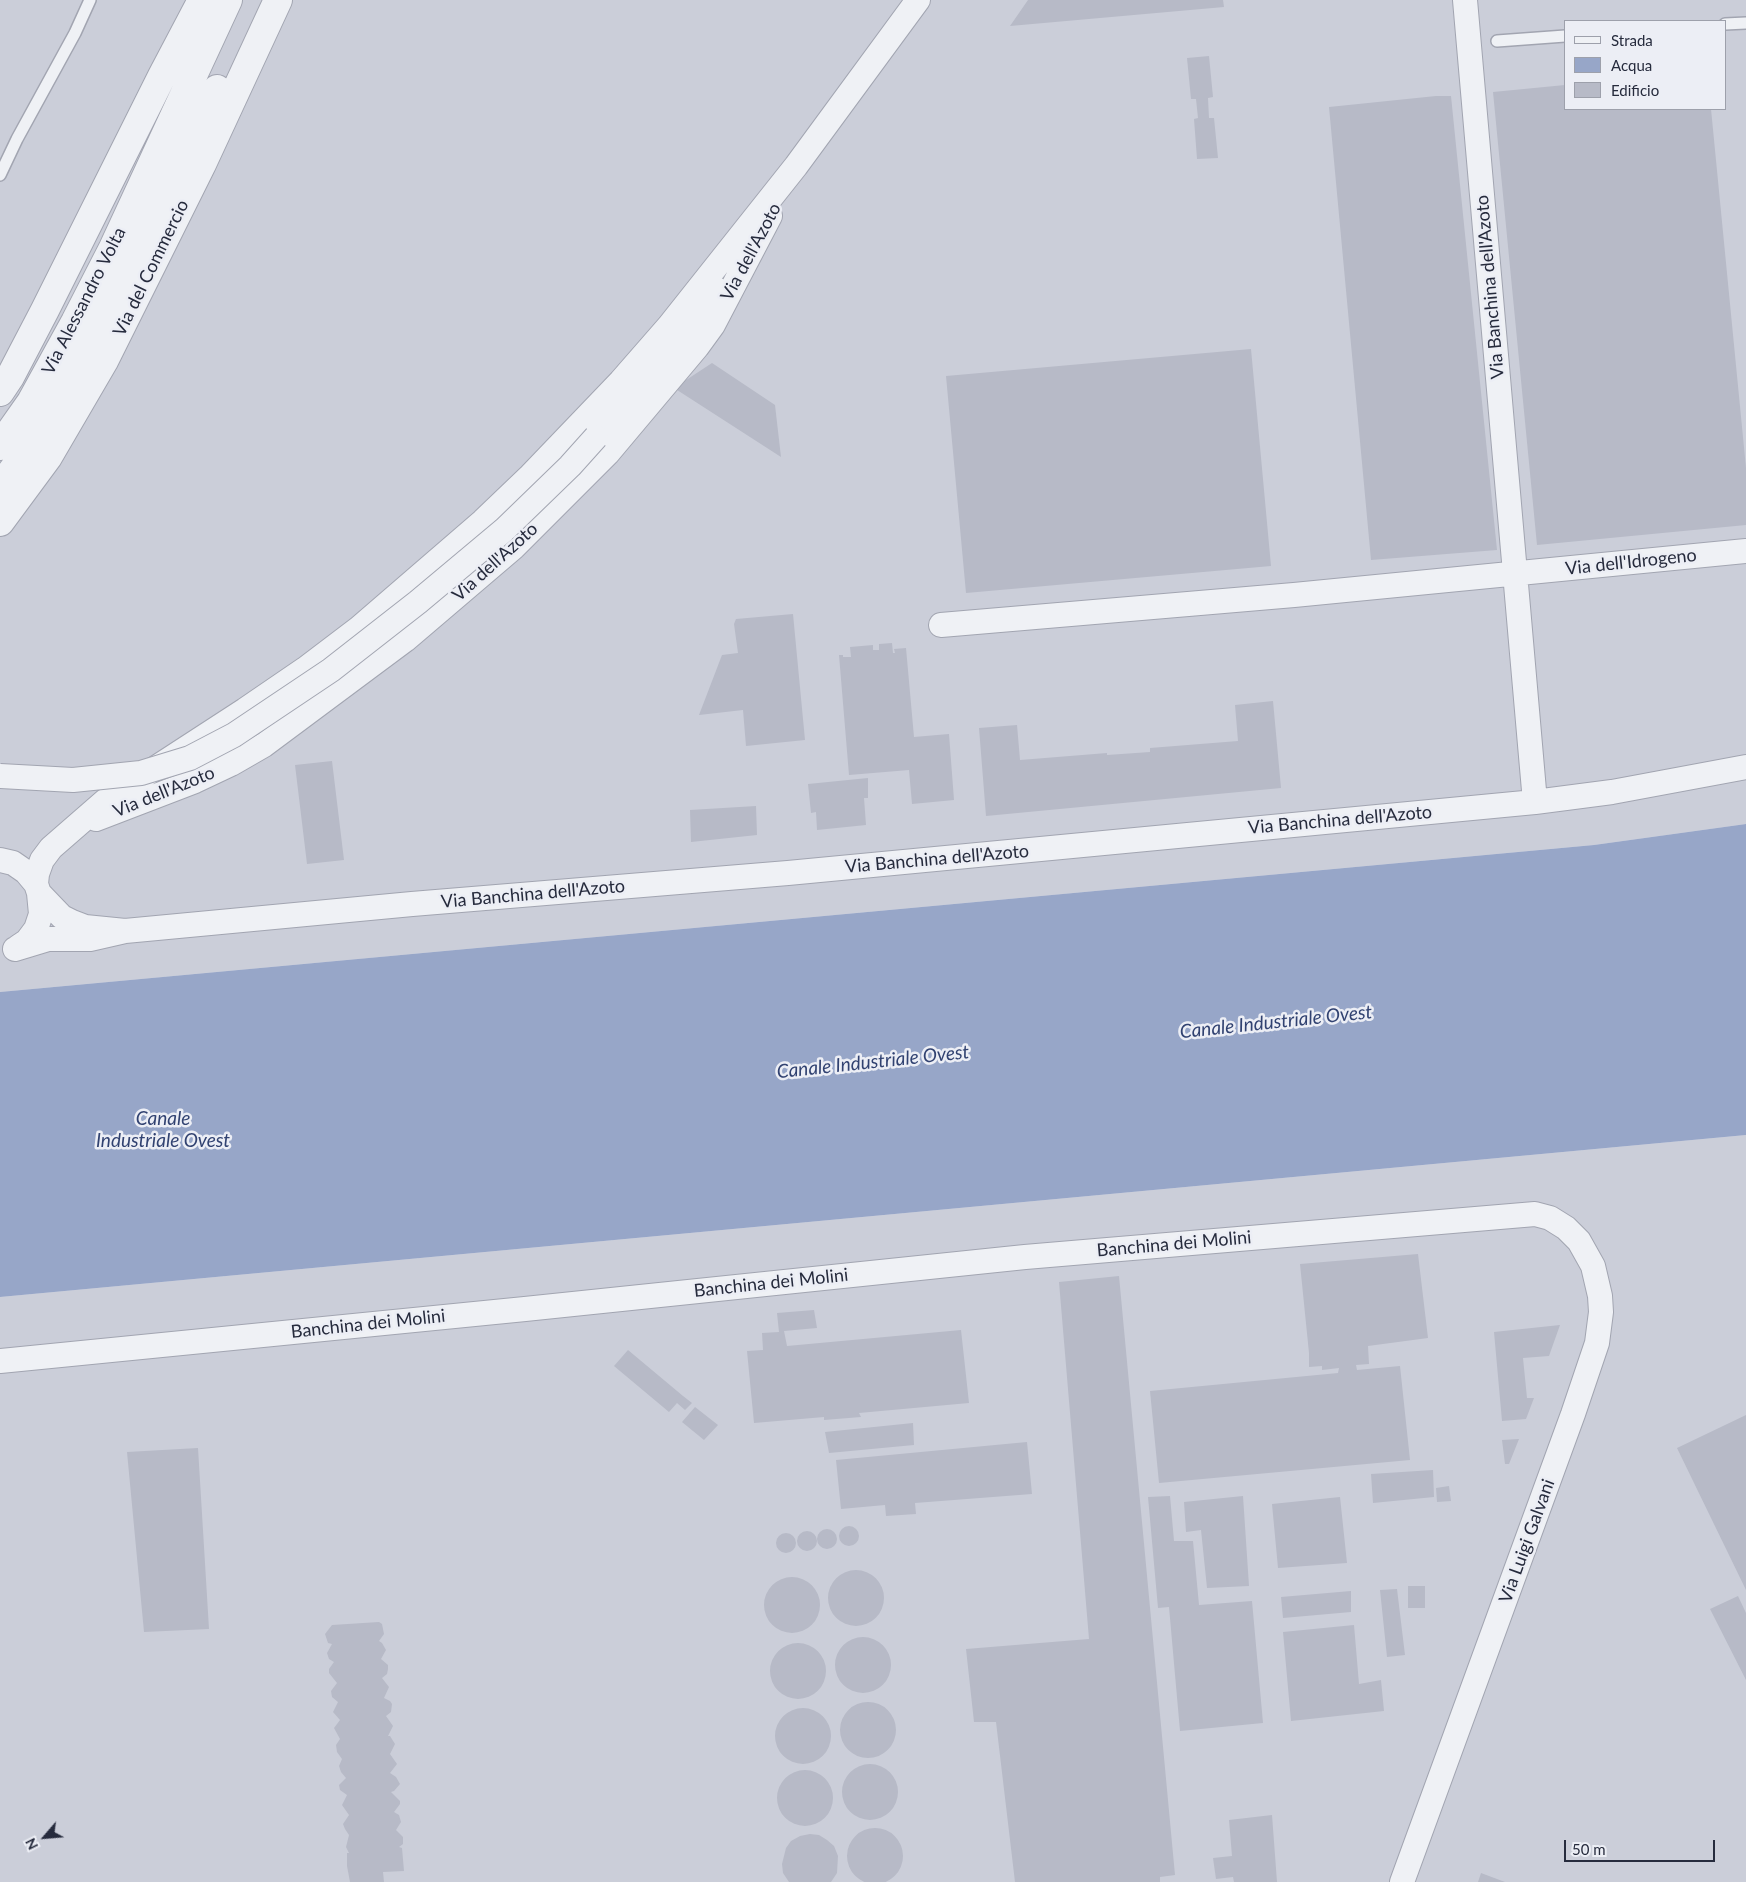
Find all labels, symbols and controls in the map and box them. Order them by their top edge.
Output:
legend [1564,20,1726,110]
text: Strada [1611,31,1653,49]
text: Acqua [1611,56,1652,74]
text: Edificio [1611,81,1659,99]
street label: Via Banchina dell'Azoto [1471,194,1509,380]
street label: Via del Commercio [109,196,193,340]
street label: Via dell'Azoto [716,199,786,305]
street label: Via Alessandro Volta [38,224,130,378]
street label: Via dell'Azoto [448,518,542,606]
street label: Via dell'Idrogeno [1564,544,1698,580]
street label: Via dell'Azoto [110,762,218,822]
street label: Via Banchina dell'Azoto [1247,801,1433,839]
street label: Via Banchina dell'Azoto [844,840,1030,878]
street label: Via Banchina dell'Azoto [440,875,626,913]
water label: Canale Industriale Ovest [1179,1001,1373,1043]
water label: Canale Industriale Ovest [776,1041,970,1083]
water label: Canale Industriale Ovest [96,1108,230,1152]
street label: Banchina dei Molini [1096,1226,1252,1262]
street label: Banchina dei Molini [693,1264,849,1302]
street label: Banchina dei Molini [290,1305,446,1343]
street label: Via Luigi Galvani [1495,1476,1559,1606]
north arrow [20,1812,70,1862]
scale bar [1566,1830,1717,1862]
text: N [21,1835,41,1853]
text: 50 m [1572,1840,1606,1858]

